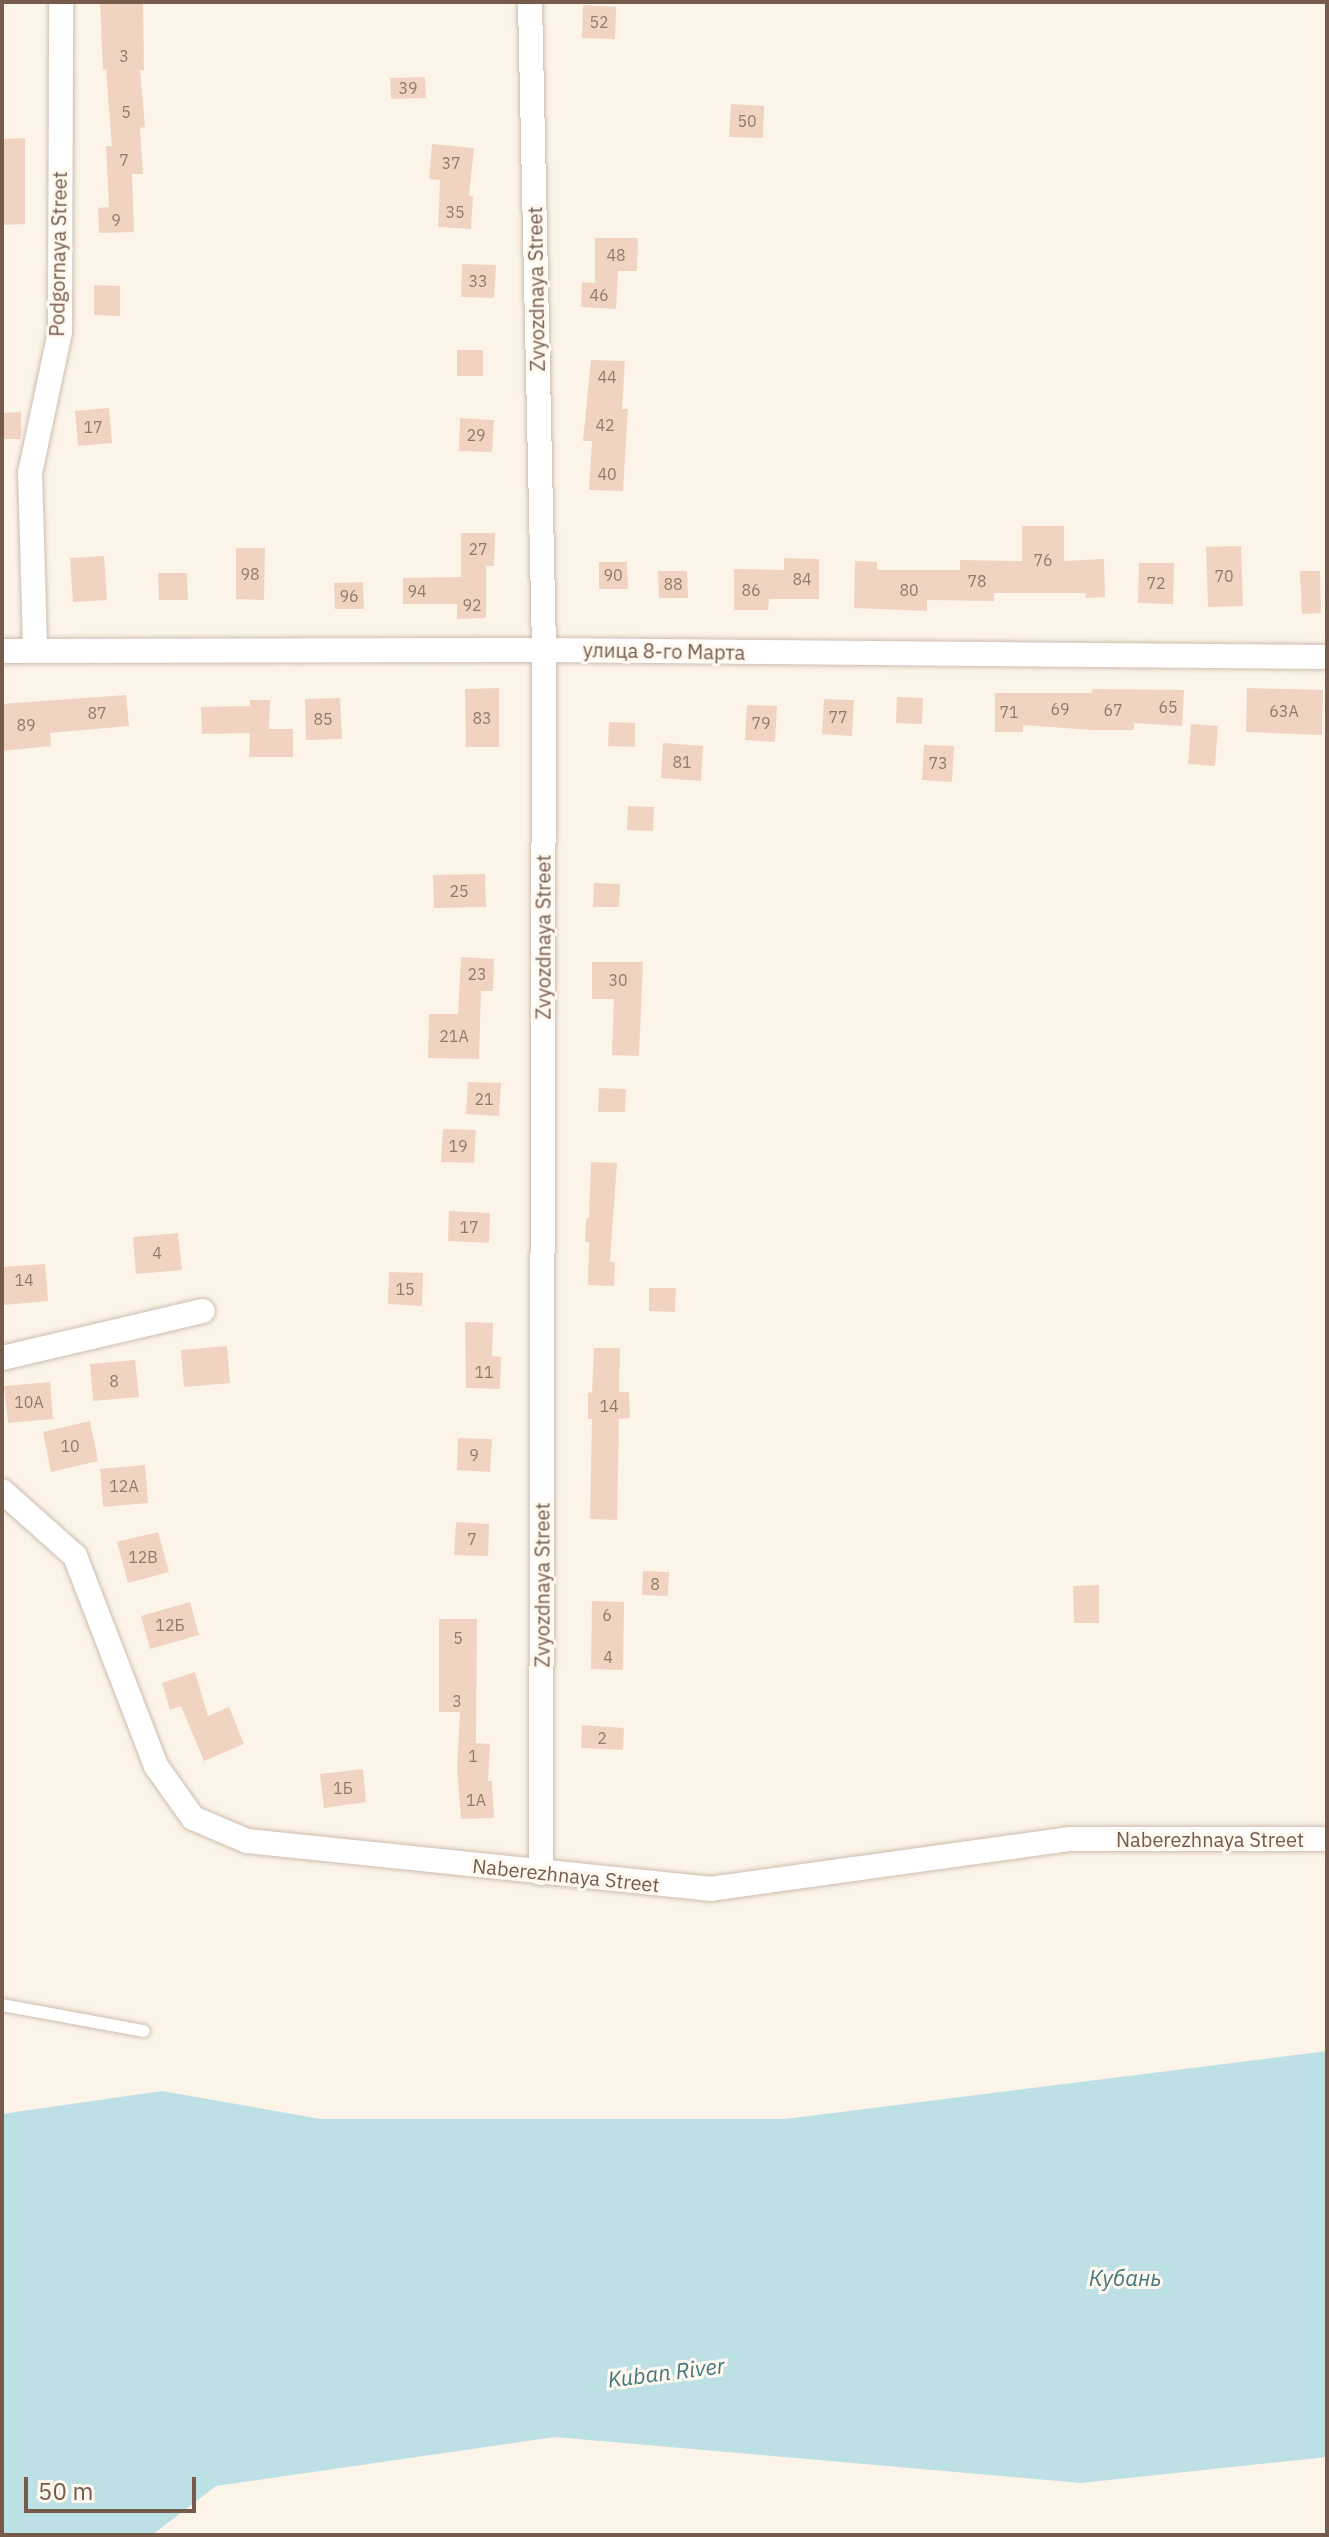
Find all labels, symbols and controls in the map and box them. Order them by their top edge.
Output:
house number: 52 [589,12,609,32]
house number: 3 [119,46,129,66]
house number: 39 [398,78,418,98]
house number: 5 [121,102,131,122]
house number: 50 [737,111,757,131]
house number: 7 [119,150,129,170]
house number: 37 [441,153,461,173]
street label: Podgornaya Street [45,171,71,337]
house number: 35 [445,202,465,222]
street label: Zvyozdnaya Street [523,206,549,372]
house number: 9 [111,210,121,230]
house number: 48 [606,245,626,265]
house number: 33 [468,271,488,291]
house number: 46 [589,285,609,305]
house number: 44 [597,367,617,387]
house number: 42 [595,415,615,435]
house number: 17 [83,417,103,437]
house number: 29 [466,425,486,445]
house number: 40 [597,464,617,484]
house number: 27 [468,539,488,559]
house number: 76 [1033,550,1053,570]
house number: 98 [240,564,260,584]
house number: 90 [603,565,623,585]
house number: 70 [1214,566,1234,586]
house number: 84 [792,569,812,589]
house number: 78 [967,571,987,591]
house number: 72 [1146,573,1166,593]
house number: 88 [663,574,683,594]
house number: 86 [741,580,761,600]
house number: 80 [899,580,919,600]
house number: 94 [407,581,427,601]
house number: 96 [339,586,359,606]
house number: 92 [462,595,482,615]
street label: улица 8-го Марта [583,638,745,664]
house number: 65 [1158,697,1178,717]
house number: 69 [1050,699,1070,719]
house number: 67 [1103,700,1123,720]
house number: 63А [1269,701,1299,721]
house number: 71 [999,702,1019,722]
house number: 87 [87,703,107,723]
house number: 77 [828,707,848,727]
house number: 83 [472,708,492,728]
house number: 85 [313,709,333,729]
house number: 79 [751,713,771,733]
house number: 89 [16,715,36,735]
house number: 81 [672,752,692,772]
house number: 73 [928,753,948,773]
street label: Zvyozdnaya Street [531,855,555,1019]
house number: 25 [449,881,469,901]
house number: 23 [467,964,487,984]
house number: 30 [608,970,628,990]
house number: 21А [439,1026,469,1046]
house number: 21 [474,1089,494,1109]
house number: 19 [448,1136,468,1156]
house number: 17 [459,1217,479,1237]
house number: 4 [152,1243,162,1263]
house number: 14 [14,1270,34,1290]
house number: 15 [395,1279,415,1299]
house number: 11 [474,1362,494,1382]
house number: 8 [109,1371,119,1391]
house number: 10А [14,1392,44,1412]
house number: 14 [599,1396,619,1416]
house number: 10 [60,1436,80,1456]
house number: 9 [469,1445,479,1465]
house number: 12А [109,1476,139,1496]
street label: Zvyozdnaya Street [530,1503,554,1667]
house number: 7 [467,1529,477,1549]
house number: 12В [128,1547,158,1567]
house number: 8 [650,1574,660,1594]
house number: 6 [602,1605,612,1625]
house number: 12Б [155,1615,185,1635]
house number: 5 [453,1628,463,1648]
house number: 4 [603,1647,613,1667]
house number: 3 [452,1691,462,1711]
house number: 2 [597,1728,607,1748]
house number: 1 [468,1746,478,1766]
house number: 1Б [333,1778,353,1798]
house number: 1А [466,1790,486,1810]
street label: Naberezhnaya Street [1116,1827,1304,1851]
street label: Naberezhnaya Street [471,1853,661,1897]
water label: Кубань [1089,2265,1161,2291]
water label: Kuban River [606,2352,726,2392]
scale bar [28,2461,200,2511]
text: 50 m [38,2475,93,2507]

